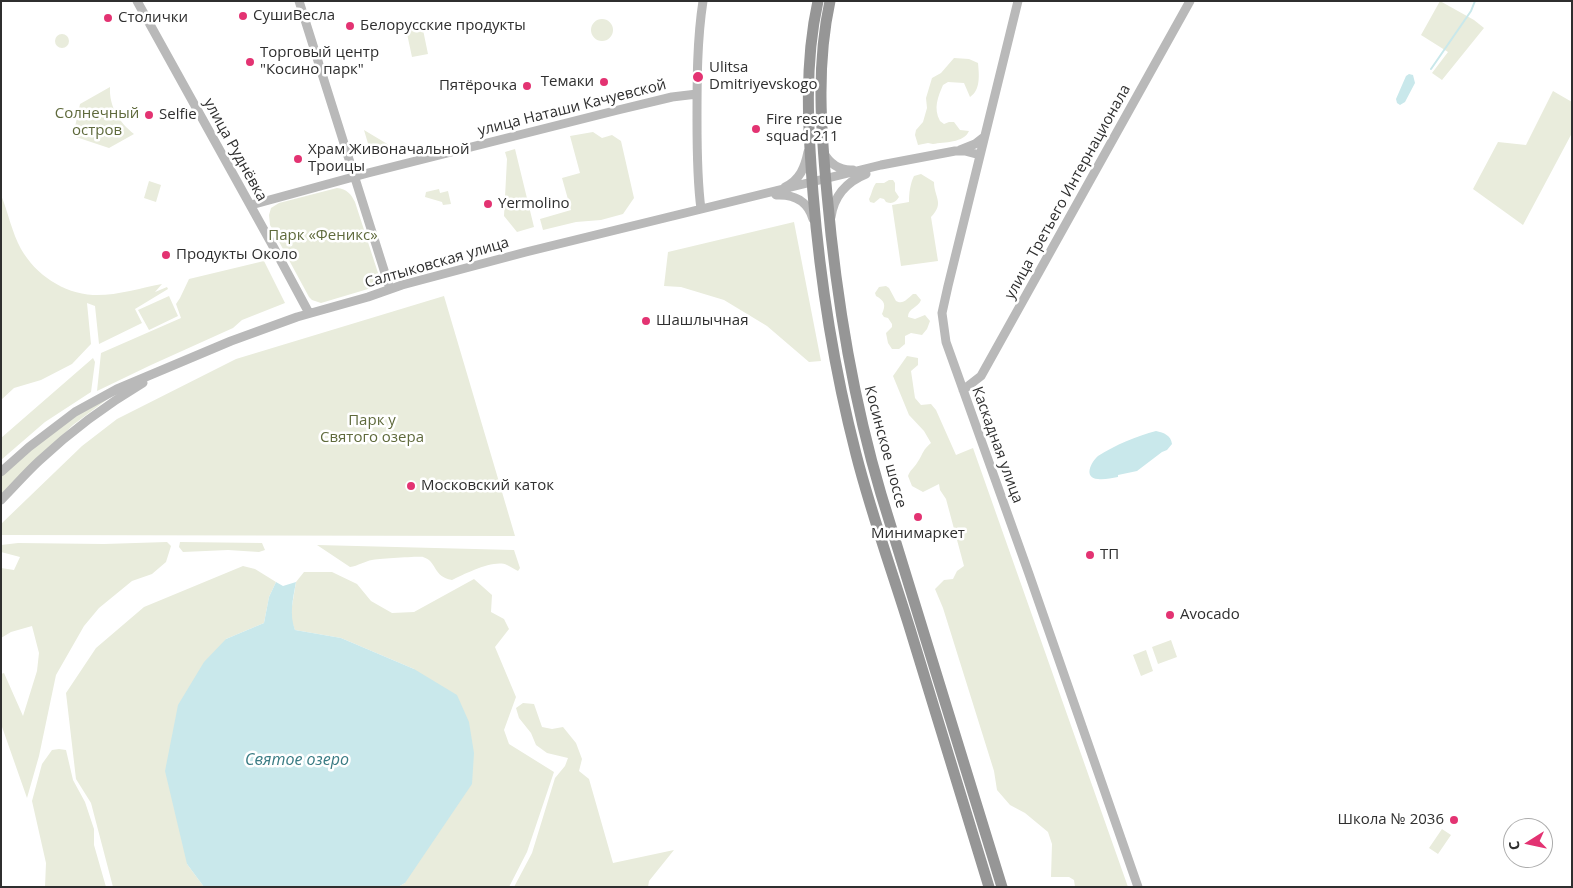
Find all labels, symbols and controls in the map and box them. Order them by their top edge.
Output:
place label: СушиВесла [253,7,335,25]
place label: Столички [118,9,188,27]
marker: СушиВесла [237,10,249,22]
marker: Столички [102,12,114,24]
place label: Белорусские продукты [360,17,526,35]
marker: Белорусские продукты [344,20,356,32]
place label: Торговый центр "Косино парк" [260,44,379,79]
marker: Торговый центр "Косино парк" [244,56,256,68]
place label: Ulitsa Dmitriyevskogo [709,59,817,94]
marker: Ulitsa Dmitriyevskogo [691,70,705,84]
place label: Темаки [541,73,594,91]
street label: улица Наташи Качуевской [476,76,668,140]
marker: Темаки [598,76,610,88]
place label: Пятёрочка [439,77,517,95]
marker: Пятёрочка [521,80,533,92]
street label: улица Третьего Интернационала [1001,81,1135,303]
street label: улица Руднёвка [199,95,271,205]
park label: Солнечный остров [55,105,139,140]
place label: Selfie [159,106,197,124]
marker: Selfie [143,109,155,121]
place label: Fire rescue squad 211 [766,111,842,146]
marker: Fire rescue squad 211 [750,123,762,135]
place label: Храм Живоначальной Троицы [308,141,470,176]
marker: Храм Живоначальной Троицы [292,153,304,165]
place label: Yermolino [498,195,570,213]
marker: Yermolino [482,198,494,210]
park label: Парк «Феникс» [268,227,378,245]
street label: Салтыковская улица [363,234,511,292]
place label: Продукты Около [176,246,298,264]
marker: Продукты Около [160,249,172,261]
place label: Шашлычная [656,312,748,330]
marker: Шашлычная [640,315,652,327]
street label: Косинское шоссе [860,384,910,510]
street label: Каскадная улица [968,384,1026,506]
park label: Парк у Святого озера [320,412,424,447]
place label: Московский каток [421,477,554,495]
marker: Московский каток [405,480,417,492]
marker: Минимаркет [912,511,924,523]
place label: Минимаркет [871,525,965,543]
place label: ТП [1100,546,1119,564]
marker: ТП [1084,549,1096,561]
place label: Avocado [1180,606,1240,624]
marker: Avocado [1164,609,1176,621]
water label: Святое озеро [245,750,349,770]
place label: Школа № 2036 [1337,811,1444,829]
marker: Школа № 2036 [1448,814,1460,826]
north arrow [1503,818,1553,868]
text: С [1504,839,1524,852]

